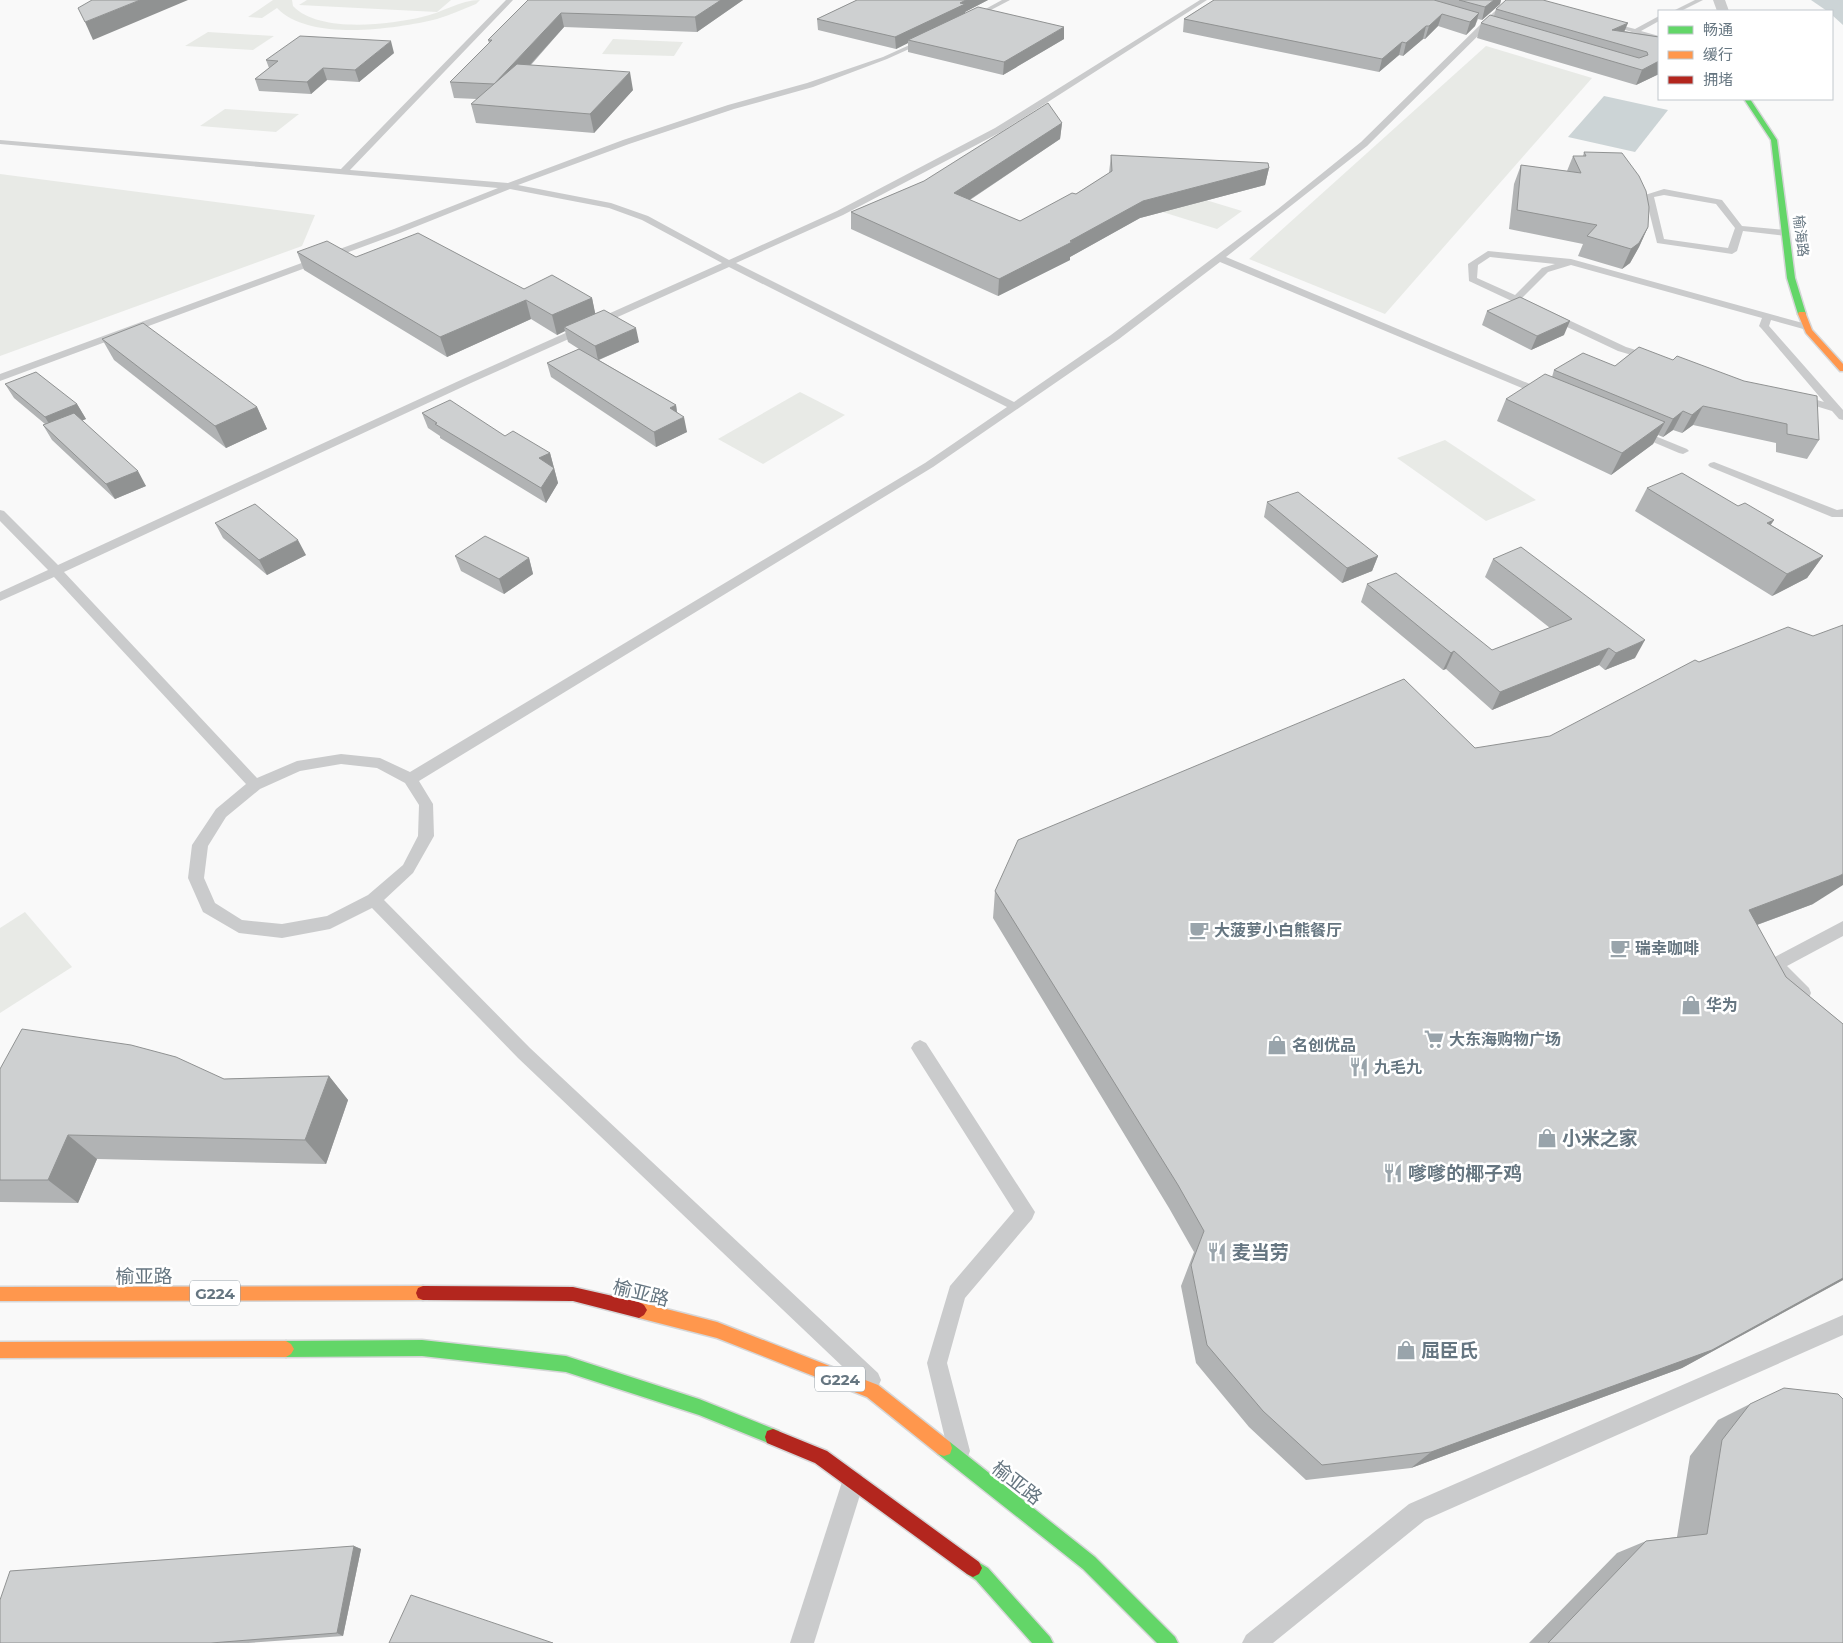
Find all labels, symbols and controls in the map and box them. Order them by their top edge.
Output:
legend [1658,10,1833,100]
text: 畅通 [1703,20,1733,39]
text: 缓行 [1703,45,1733,64]
text: 拥堵 [1703,70,1733,89]
street label: 榆海路 [1790,214,1812,258]
cafe icon: 大菠萝小白熊餐厅 [1188,919,1210,941]
place label: 大菠萝小白熊餐厅 [1214,921,1342,940]
cafe icon: 瑞幸咖啡 [1609,937,1631,959]
place label: 瑞幸咖啡 [1635,939,1699,958]
shop icon: 华为 [1680,994,1702,1016]
place label: 华为 [1706,996,1738,1015]
supermarket icon: 大东海购物广场 [1423,1028,1445,1050]
place label: 大东海购物广场 [1449,1030,1561,1049]
shop icon: 名创优品 [1266,1034,1288,1056]
place label: 名创优品 [1292,1036,1356,1055]
restaurant icon: 九毛九 [1348,1056,1370,1078]
place label: 九毛九 [1374,1058,1422,1077]
shop icon: 小米之家 [1536,1127,1558,1149]
place label: 小米之家 [1562,1127,1638,1150]
restaurant icon: 嗲嗲的椰子鸡 [1382,1162,1404,1184]
place label: 嗲嗲的椰子鸡 [1408,1162,1522,1185]
restaurant icon: 麦当劳 [1206,1241,1228,1263]
place label: 麦当劳 [1232,1241,1289,1264]
street label: 榆亚路 [115,1265,173,1288]
street label: 榆亚路 [611,1275,671,1311]
road number: G224 [190,1280,240,1306]
shop icon: 屈臣氏 [1395,1339,1417,1361]
place label: 屈臣氏 [1421,1339,1478,1362]
road number: G224 [815,1366,865,1392]
street label: 榆亚路 [987,1456,1047,1510]

